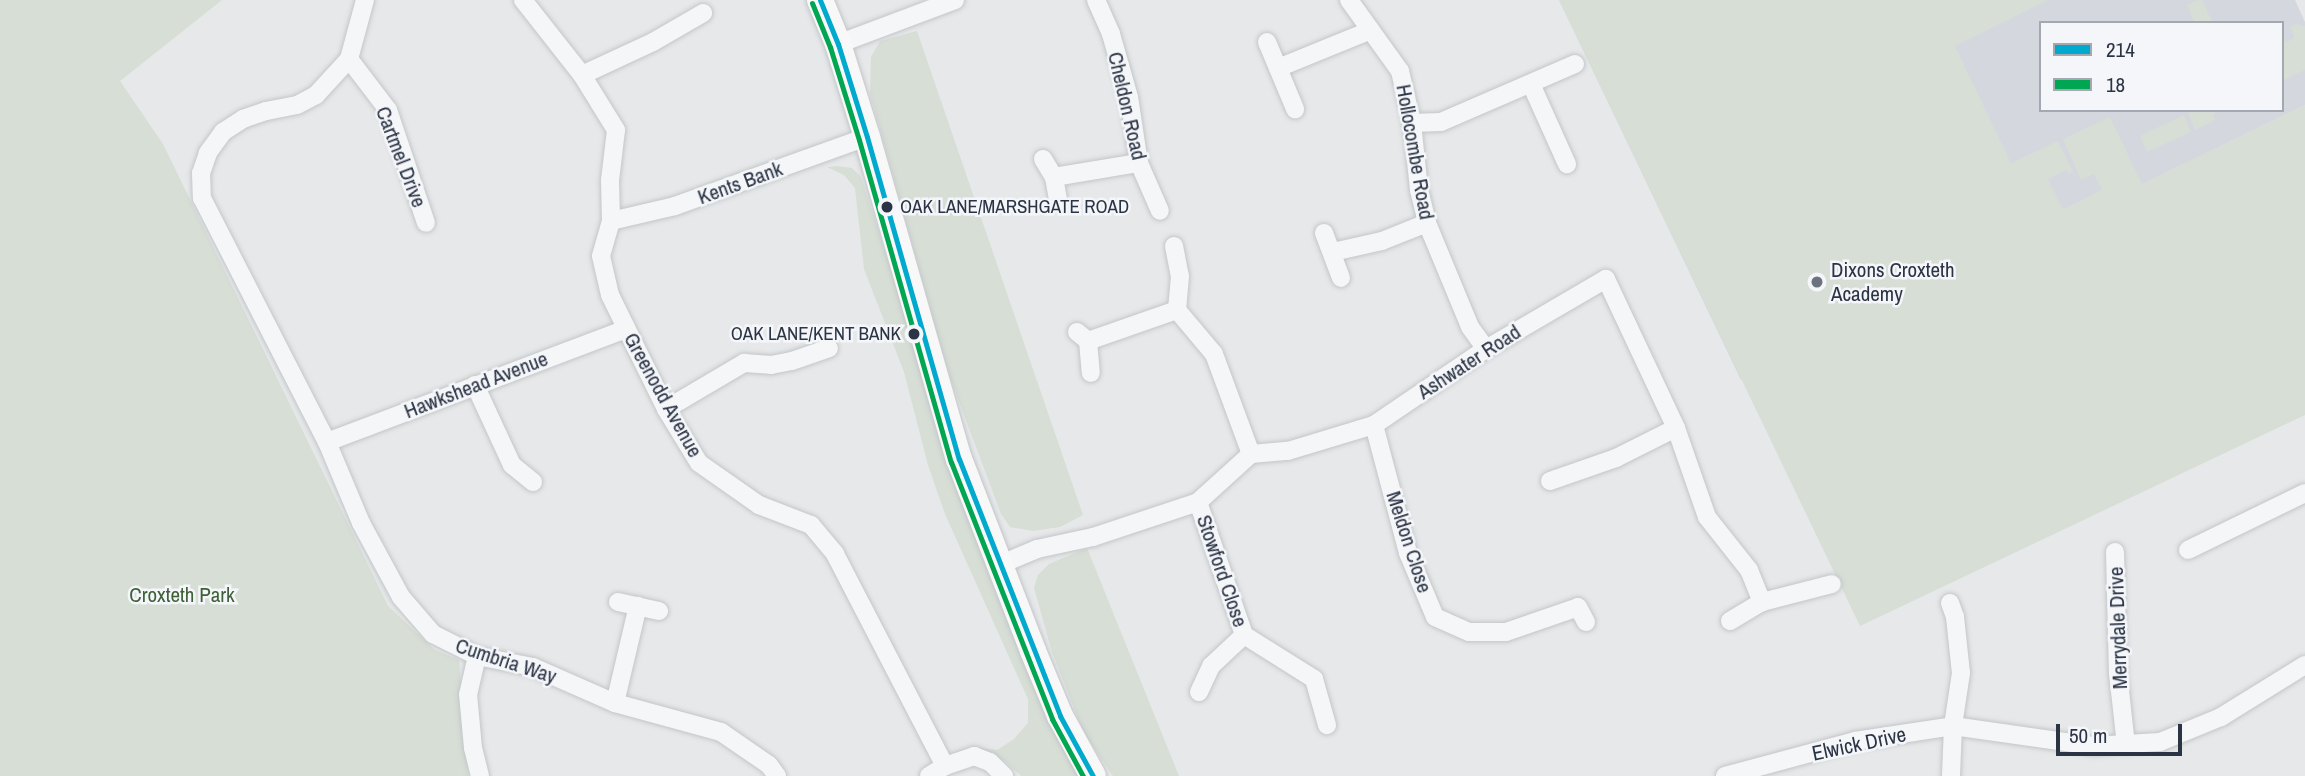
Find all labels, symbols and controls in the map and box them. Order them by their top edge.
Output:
legend [2039,21,2284,112]
text: 214 [2106,35,2135,64]
street label: Cheldon Road [1102,50,1152,162]
text: 18 [2106,70,2125,99]
street label: Hollocombe Road [1391,82,1439,222]
street label: Cartmel Drive [370,103,432,211]
street label: Kents Bank [694,156,786,210]
place label: OAK LANE/MARSHGATE ROAD [900,196,1129,218]
marker: OAK LANE/MARSHGATE ROAD [880,200,894,214]
place label: Dixons Croxteth Academy [1831,257,1954,307]
marker: Dixons Croxteth Academy [1809,274,1825,290]
street label: Ashwater Road [1413,319,1525,405]
place label: OAK LANE/KENT BANK [730,323,901,345]
marker: OAK LANE/KENT BANK [907,327,921,341]
street label: Greenodd Avenue [618,328,708,462]
street label: Hawkshead Avenue [400,346,552,424]
street label: Meldon Close [1381,488,1437,596]
street label: Stowford Close [1191,512,1253,630]
street label: Merrydale Drive [2103,566,2133,690]
park label: Croxteth Park [129,582,235,608]
street label: Cumbria Way [452,633,560,689]
scale bar [2060,710,2186,754]
text: 50 m [2069,721,2107,750]
street label: Elwick Drive [1810,722,1908,766]

